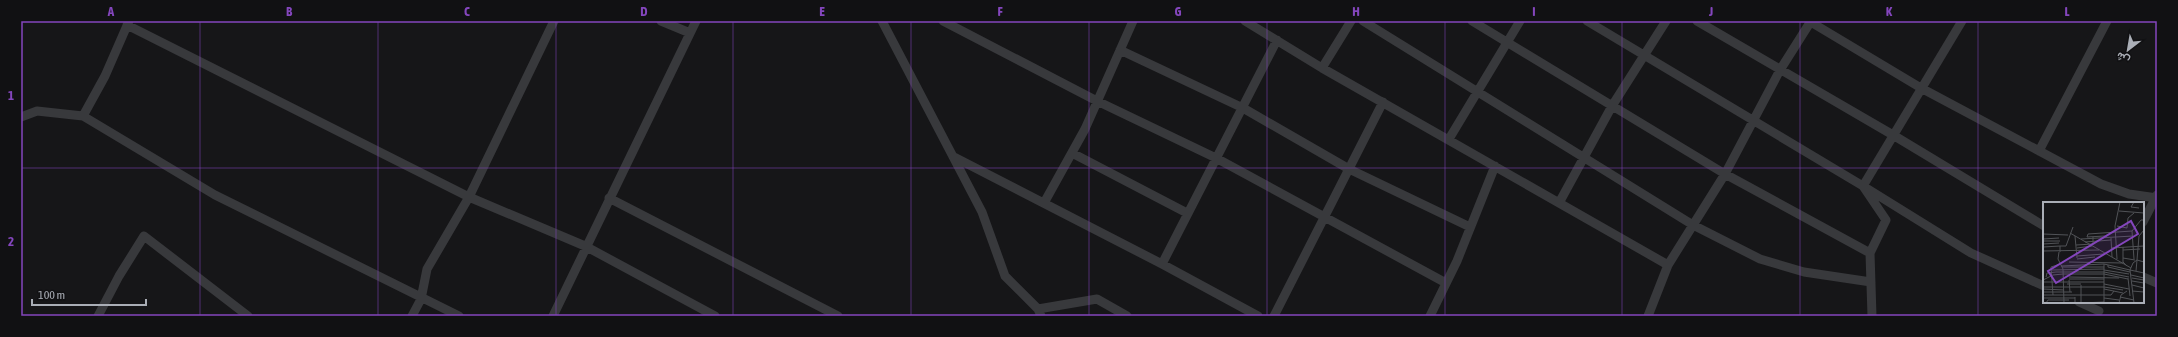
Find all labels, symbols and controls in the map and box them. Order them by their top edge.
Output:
text: A [107,4,115,19]
text: B [286,4,293,19]
text: C [464,4,470,19]
text: D [640,4,648,19]
text: E [819,4,825,19]
text: F [997,4,1003,19]
text: G [1175,4,1182,19]
text: H [1352,4,1360,19]
text: I [1532,4,1536,19]
text: J [1708,4,1713,19]
text: K [1886,4,1893,19]
text: L [2064,4,2070,19]
north arrow [2108,30,2148,70]
text: ش [2114,49,2132,67]
text: 1 [8,88,14,103]
inset map [2043,202,2144,303]
text: 2 [8,234,14,249]
scale bar [32,281,146,307]
text: 100 m [38,288,65,302]

